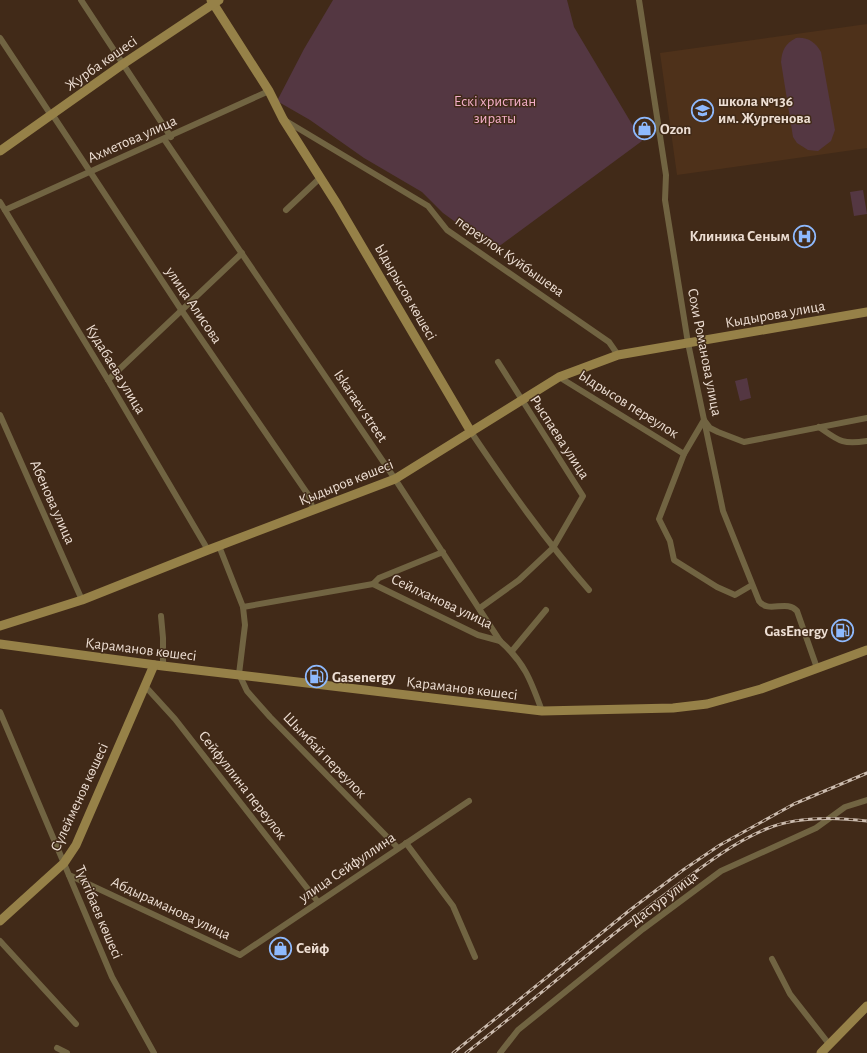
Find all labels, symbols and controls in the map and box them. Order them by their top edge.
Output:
street label: Журба көшесі [63,33,140,94]
park label: Ескі христиан зираты [454,94,536,126]
place label: школа №136 им. Жургенова [718,94,811,126]
school or university icon: школа №136 им. Жургенова [689,97,715,123]
street label: Ахметова улица [85,113,179,166]
shop icon: Ozon [632,116,658,142]
place label: Ozon [660,122,691,137]
street label: переулок Куйбышева [453,213,567,300]
hospital icon: Клиника Сеным [792,223,818,249]
place label: Клиника Сеным [689,229,790,244]
street label: Ыдырысов көшесі [372,242,439,343]
street label: улица Алисова [162,263,225,346]
street label: Сохи Романова улица [685,287,724,417]
street label: Кыдырова улица [724,298,826,331]
street label: Кудабаева улица [83,322,148,417]
street label: Iskaraev street [331,367,390,445]
street label: Ыдрысов переулок [576,368,681,441]
street label: Рыспаева улица [527,393,592,482]
street label: Қыдыров көшесі [297,457,396,508]
street label: Абенова улица [27,458,78,547]
street label: Сейлханова улица [389,571,495,632]
fuel station icon: GasEnergy [830,618,856,644]
place label: GasEnergy [764,624,828,639]
street label: Қараманов көшесі [84,635,197,664]
fuel station icon: Gasenergy [304,664,330,690]
place label: Gasenergy [332,670,396,685]
street label: Қараманов көшесі [405,674,518,703]
street label: Шымбай переулок [280,710,369,801]
street label: Сейфуллина переулок [196,728,290,842]
street label: Сүлейменов көшесі [48,741,111,854]
street label: улица Сейфуллина [296,830,398,906]
street label: Түктібаев көшесі [72,863,125,961]
street label: Дастур улица [628,868,701,929]
street label: Абдыраманова улица [109,874,233,943]
shop icon: Сейф [268,935,294,961]
place label: Сейф [296,941,329,956]

